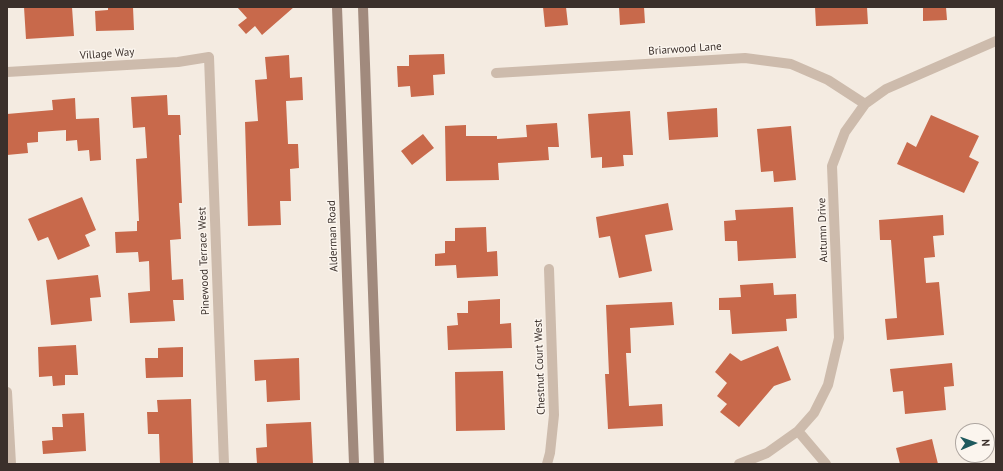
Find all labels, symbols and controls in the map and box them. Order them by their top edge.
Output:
street label: Briarwood Lane [648,40,722,58]
street label: Village Way [79,46,135,62]
street label: Autumn Drive [815,198,831,262]
street label: Alderman Road [325,200,341,272]
street label: Pinewood Terrace West [196,207,212,315]
street label: Chestnut Court West [532,319,548,415]
north arrow [955,423,995,463]
text: N [979,439,993,446]

